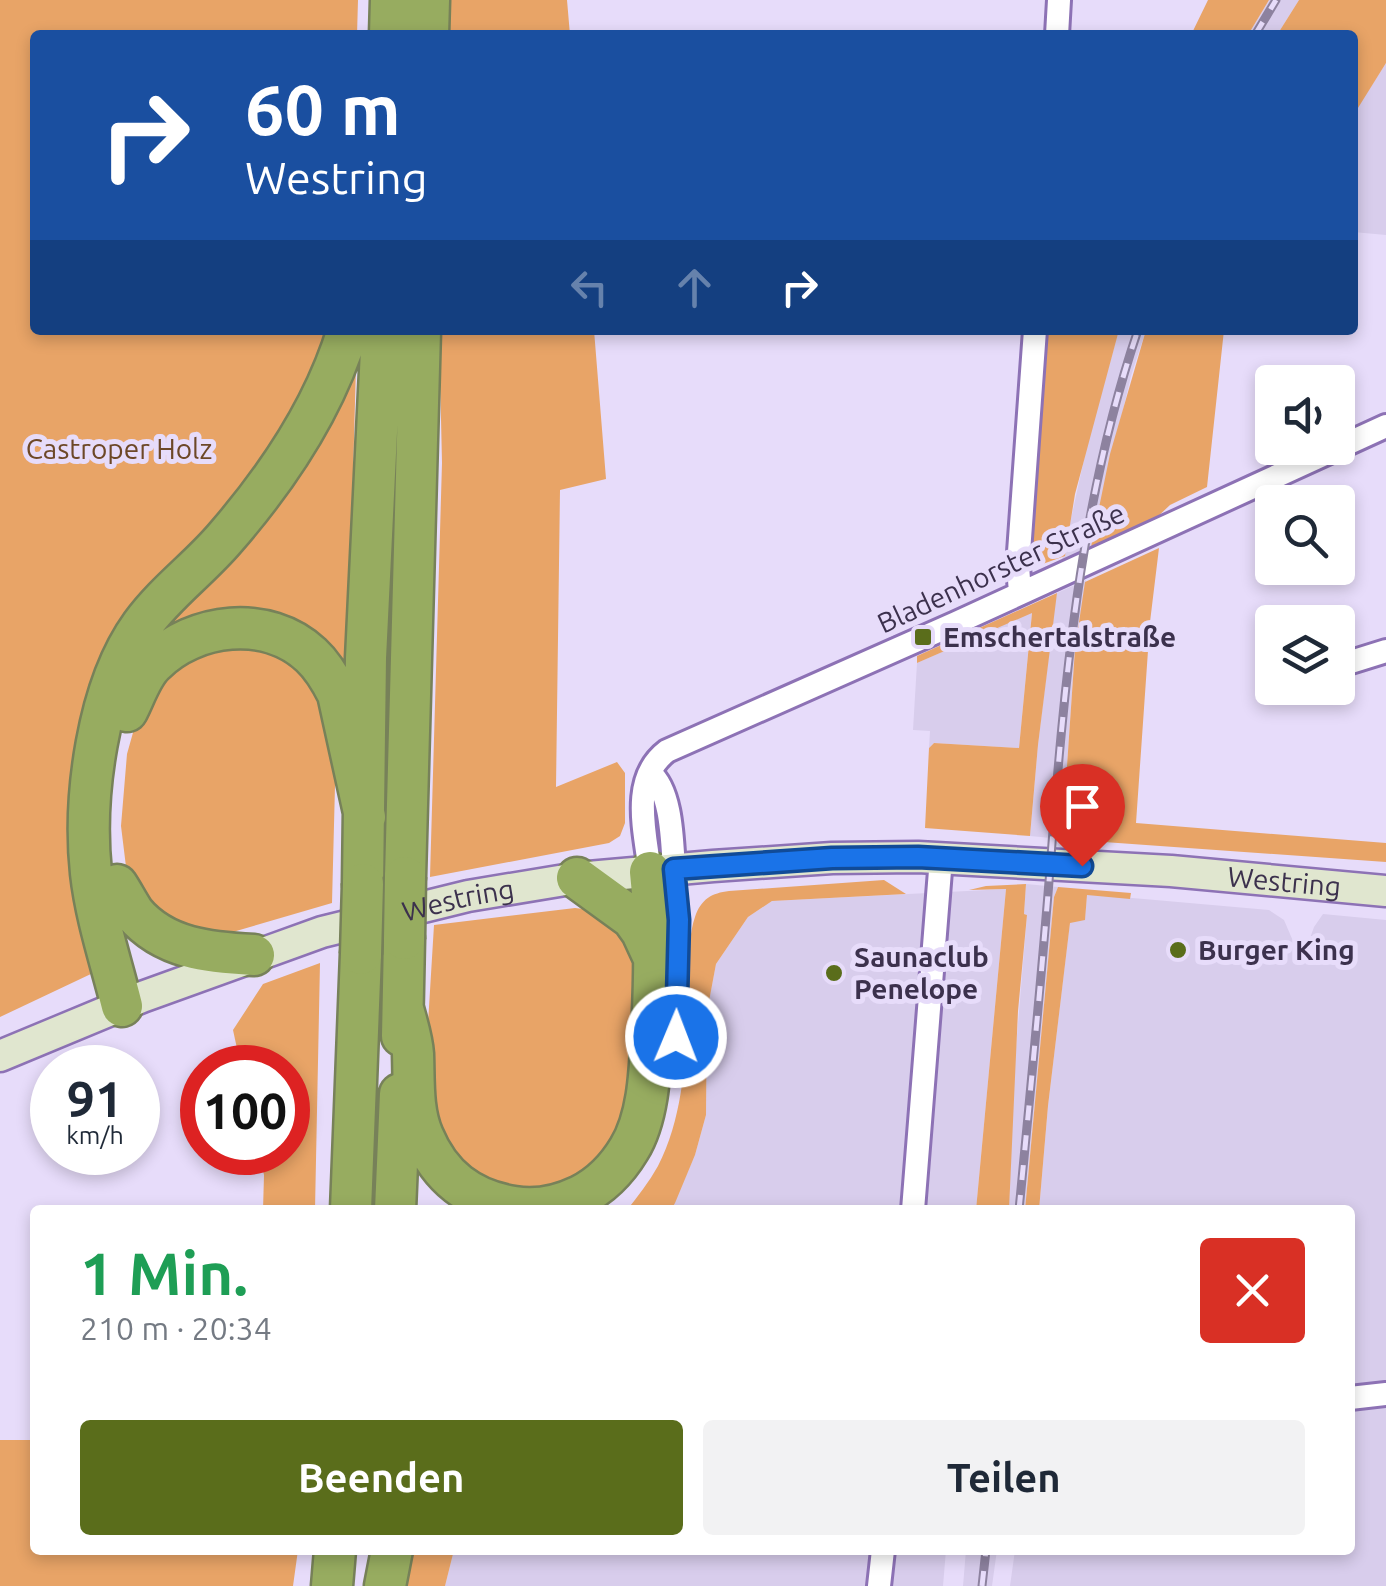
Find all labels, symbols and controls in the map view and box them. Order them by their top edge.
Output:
icon: right [80,70,210,200]
text: 60 m [245,70,401,148]
text: Westring [245,152,428,203]
icon: left [562,260,617,315]
icon: ahead [667,260,722,315]
icon: right [772,260,827,315]
map controls [1255,365,1355,705]
button: sound [1255,365,1355,465]
park label: Castroper Holz [26,433,212,464]
button: search [1255,485,1355,585]
street label: Bladenhorster Straße [872,497,1129,638]
button: layers [1255,605,1355,705]
place label: Emschertalstraße [943,621,1176,652]
marker: Emschertalstraße [912,626,934,648]
pin [1040,764,1125,867]
icon: arrive [1055,779,1110,834]
street label: Westring [1226,860,1342,902]
street label: Westring [399,873,516,927]
place label: Burger King [1198,934,1355,965]
marker: Burger King [1167,939,1189,961]
place label: Saunaclub Penelope [854,941,989,1004]
marker: Saunaclub Penelope [823,962,845,984]
position arrow [624,985,728,1089]
speed limit sign: 100 [180,1045,310,1175]
text: 91 [67,1070,123,1126]
text: km/h [66,1121,124,1149]
button: close [1200,1238,1305,1343]
text: 1 Min. [80,1239,248,1306]
text: 210 m · 20:34 [80,1310,272,1346]
button: Beenden [80,1420,683,1535]
button: Teilen [703,1420,1305,1535]

